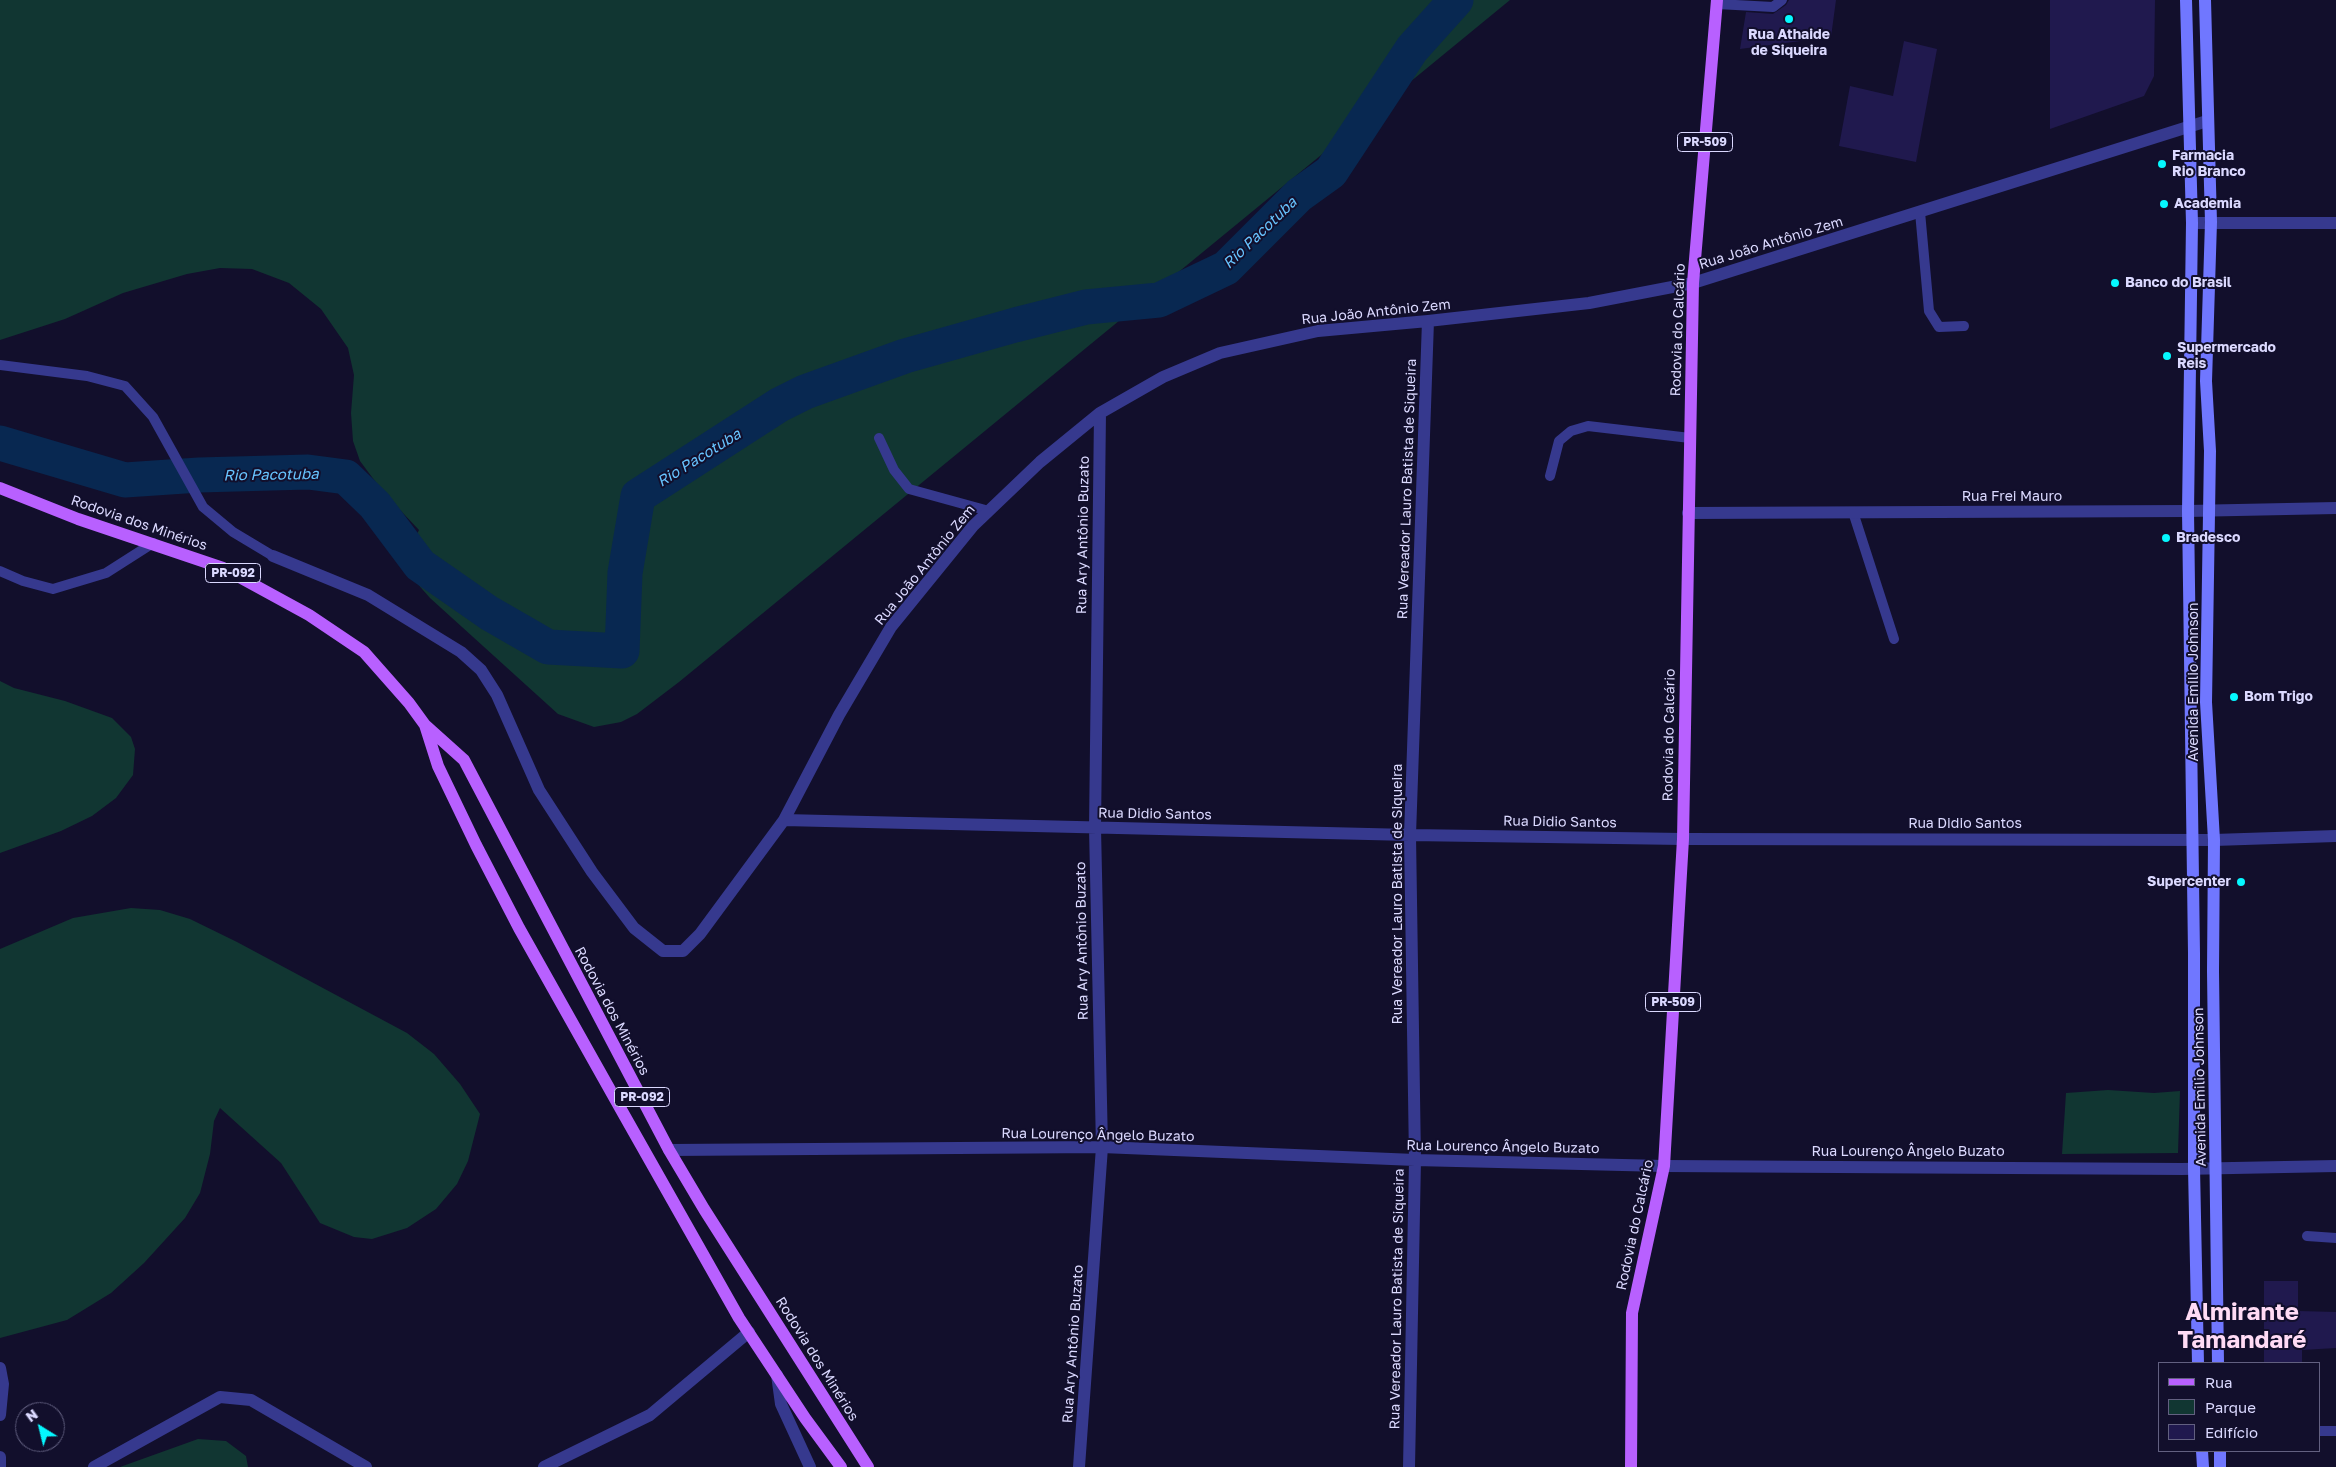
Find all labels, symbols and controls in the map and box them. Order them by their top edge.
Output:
marker: Rua Athaide de Siqueira [1783,13,1795,25]
place label: Rua Athaide de Siqueira [1748,27,1830,59]
road number: PR-509 [1678,132,1732,152]
place label: Farmacia Rio Branco [2172,148,2246,180]
marker: Farmacia Rio Branco [2156,158,2168,170]
water label: Rio Pacotuba [1220,194,1300,272]
place label: Academia [2174,196,2241,212]
marker: Academia [2158,198,2170,210]
street label: Rua João Antônio Zem [1697,213,1845,273]
street label: Rodovia do Calcário [1667,263,1689,397]
place label: Banco do Brasil [2125,275,2232,291]
marker: Banco do Brasil [2109,277,2121,289]
street label: Rua João Antônio Zem [1301,296,1451,328]
place label: Supermercado Reis [2177,340,2276,372]
marker: Supermercado Reis [2161,350,2173,362]
street label: Rua Vereador Lauro Batista de Siqueira [1394,358,1420,620]
water label: Rio Pacotuba [654,425,744,491]
street label: Rua Ary Antônio Buzato [1073,456,1093,614]
water label: Rio Pacotuba [223,465,319,485]
street label: Rua Frei Mauro [1962,489,2062,505]
street label: Rodovia dos Minérios [69,492,209,554]
street label: Rua João Antônio Zem [871,501,979,629]
place label: Bradesco [2176,530,2240,546]
marker: Bradesco [2160,532,2172,544]
road number: PR-092 [206,564,260,582]
street label: Avenida Emilio Johnson [2186,602,2202,762]
street label: Rodovia do Calcário [1659,668,1679,802]
place label: Bom Trigo [2244,689,2313,705]
marker: Bom Trigo [2228,691,2240,703]
street label: Rua Vereador Lauro Batista de Siqueira [1390,764,1406,1024]
street label: Rua Didio Santos [1098,805,1212,823]
street label: Rua Didio Santos [1503,813,1617,831]
street label: Rua Didio Santos [1908,816,2022,832]
street label: Rua Ary Antônio Buzato [1072,862,1092,1020]
place label: Supercenter [2147,874,2231,890]
marker: Supercenter [2235,876,2247,888]
street label: Rodovia dos Minérios [571,944,653,1078]
road number: PR-509 [1646,992,1700,1012]
street label: Avenida Emilio Johnson [2190,1007,2210,1167]
road number: PR-092 [614,1088,670,1106]
street label: Rua Lourenço Ângelo Buzato [1001,1125,1195,1145]
street label: Rua Lourenço Ângelo Buzato [1406,1137,1600,1157]
street label: Rua Lourenço Ângelo Buzato [1811,1144,2005,1160]
street label: Rodovia do Calcário [1613,1158,1657,1292]
street label: Rua Vereador Lauro Batista de Siqueira [1386,1168,1408,1430]
street label: Rua Ary Antônio Buzato [1059,1264,1087,1424]
street label: Rodovia dos Minérios [772,1294,862,1424]
district label: Almirante Tamandaré [2178,1298,2306,1354]
legend [2158,1362,2321,1452]
text: Rua [2205,1373,2232,1391]
text: Parque [2205,1398,2256,1416]
north arrow [15,1402,65,1452]
text: N [22,1405,41,1425]
text: Edifício [2205,1423,2258,1441]

